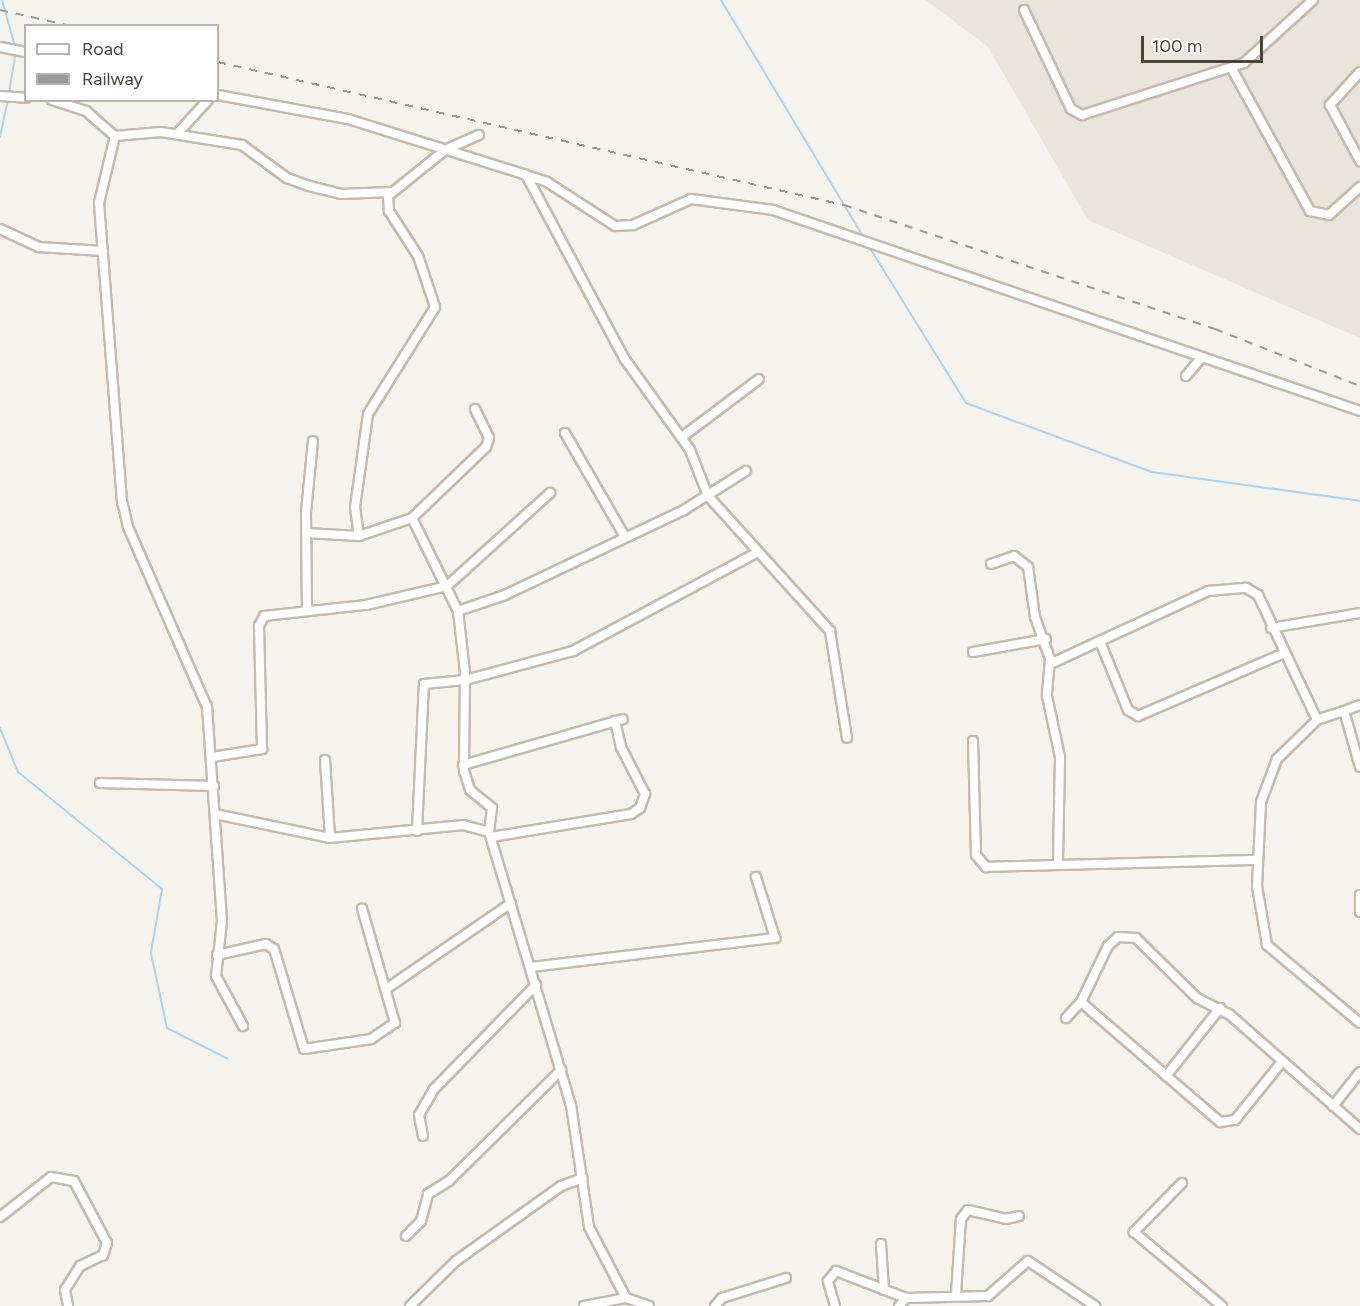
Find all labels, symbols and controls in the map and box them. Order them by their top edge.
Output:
legend [24,24,219,102]
scale bar [1144,24,1266,62]
text: 100 m [1152,35,1202,57]
text: Road [82,38,123,60]
text: Railway [82,68,143,90]

